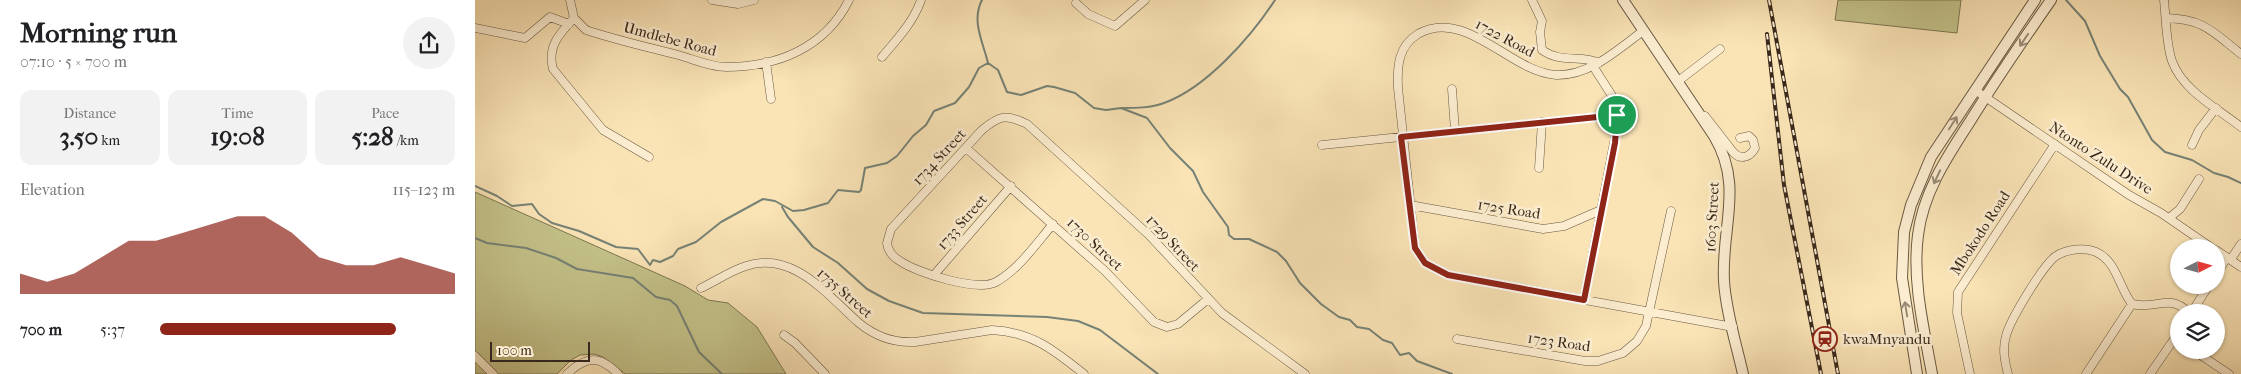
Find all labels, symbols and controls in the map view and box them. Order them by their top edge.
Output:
street label: 1722 Road [1472,15,1538,61]
text: Morning run [20,16,177,49]
button: share [403,17,455,69]
street label: Umdlebe Road [622,18,719,60]
one-way arrow [2019,33,2029,47]
text: 07:10 · 5 × 700 m [20,52,127,71]
pin [1596,94,1638,136]
icon: arrive [1603,101,1631,129]
text: Distance [64,105,116,122]
text: Time [222,105,253,122]
text: Pace [371,105,399,122]
one-way arrow [1948,116,1958,130]
street label: Ntonto Zulu Drive [2046,118,2157,198]
text: 3.50 [60,122,98,151]
text: 19:08 [210,122,265,151]
text: 5:28 [351,122,394,151]
street label: 1734 Street [908,125,970,189]
text: km [98,132,120,149]
text: /km [394,132,419,149]
one-way arrow [1932,169,1941,184]
text: Elevation [20,180,85,199]
text: 115–123 m [393,180,455,199]
street label: 1603 Street [1701,181,1723,253]
street label: Mbokodo Road [1946,187,2014,278]
street label: 1733 Street [933,190,991,253]
street label: 1725 Road [1476,195,1543,223]
street label: 1729 Street [1142,211,1204,276]
street label: 1730 Street [1063,214,1127,275]
north arrow [2170,239,2225,294]
map controls [2170,239,2225,359]
street label: 1735 Street [813,264,877,323]
one-way arrow [1901,301,1911,317]
button: layers [2170,304,2225,359]
text: 700 m [20,320,62,339]
text: 5:37 [100,320,125,339]
station icon: kwaMnyandu [1812,326,1838,352]
street label: 1723 Road [1527,329,1592,355]
place label: kwaMnyandu [1843,330,1931,348]
scale bar [490,339,590,362]
text: 100 m [497,342,532,359]

